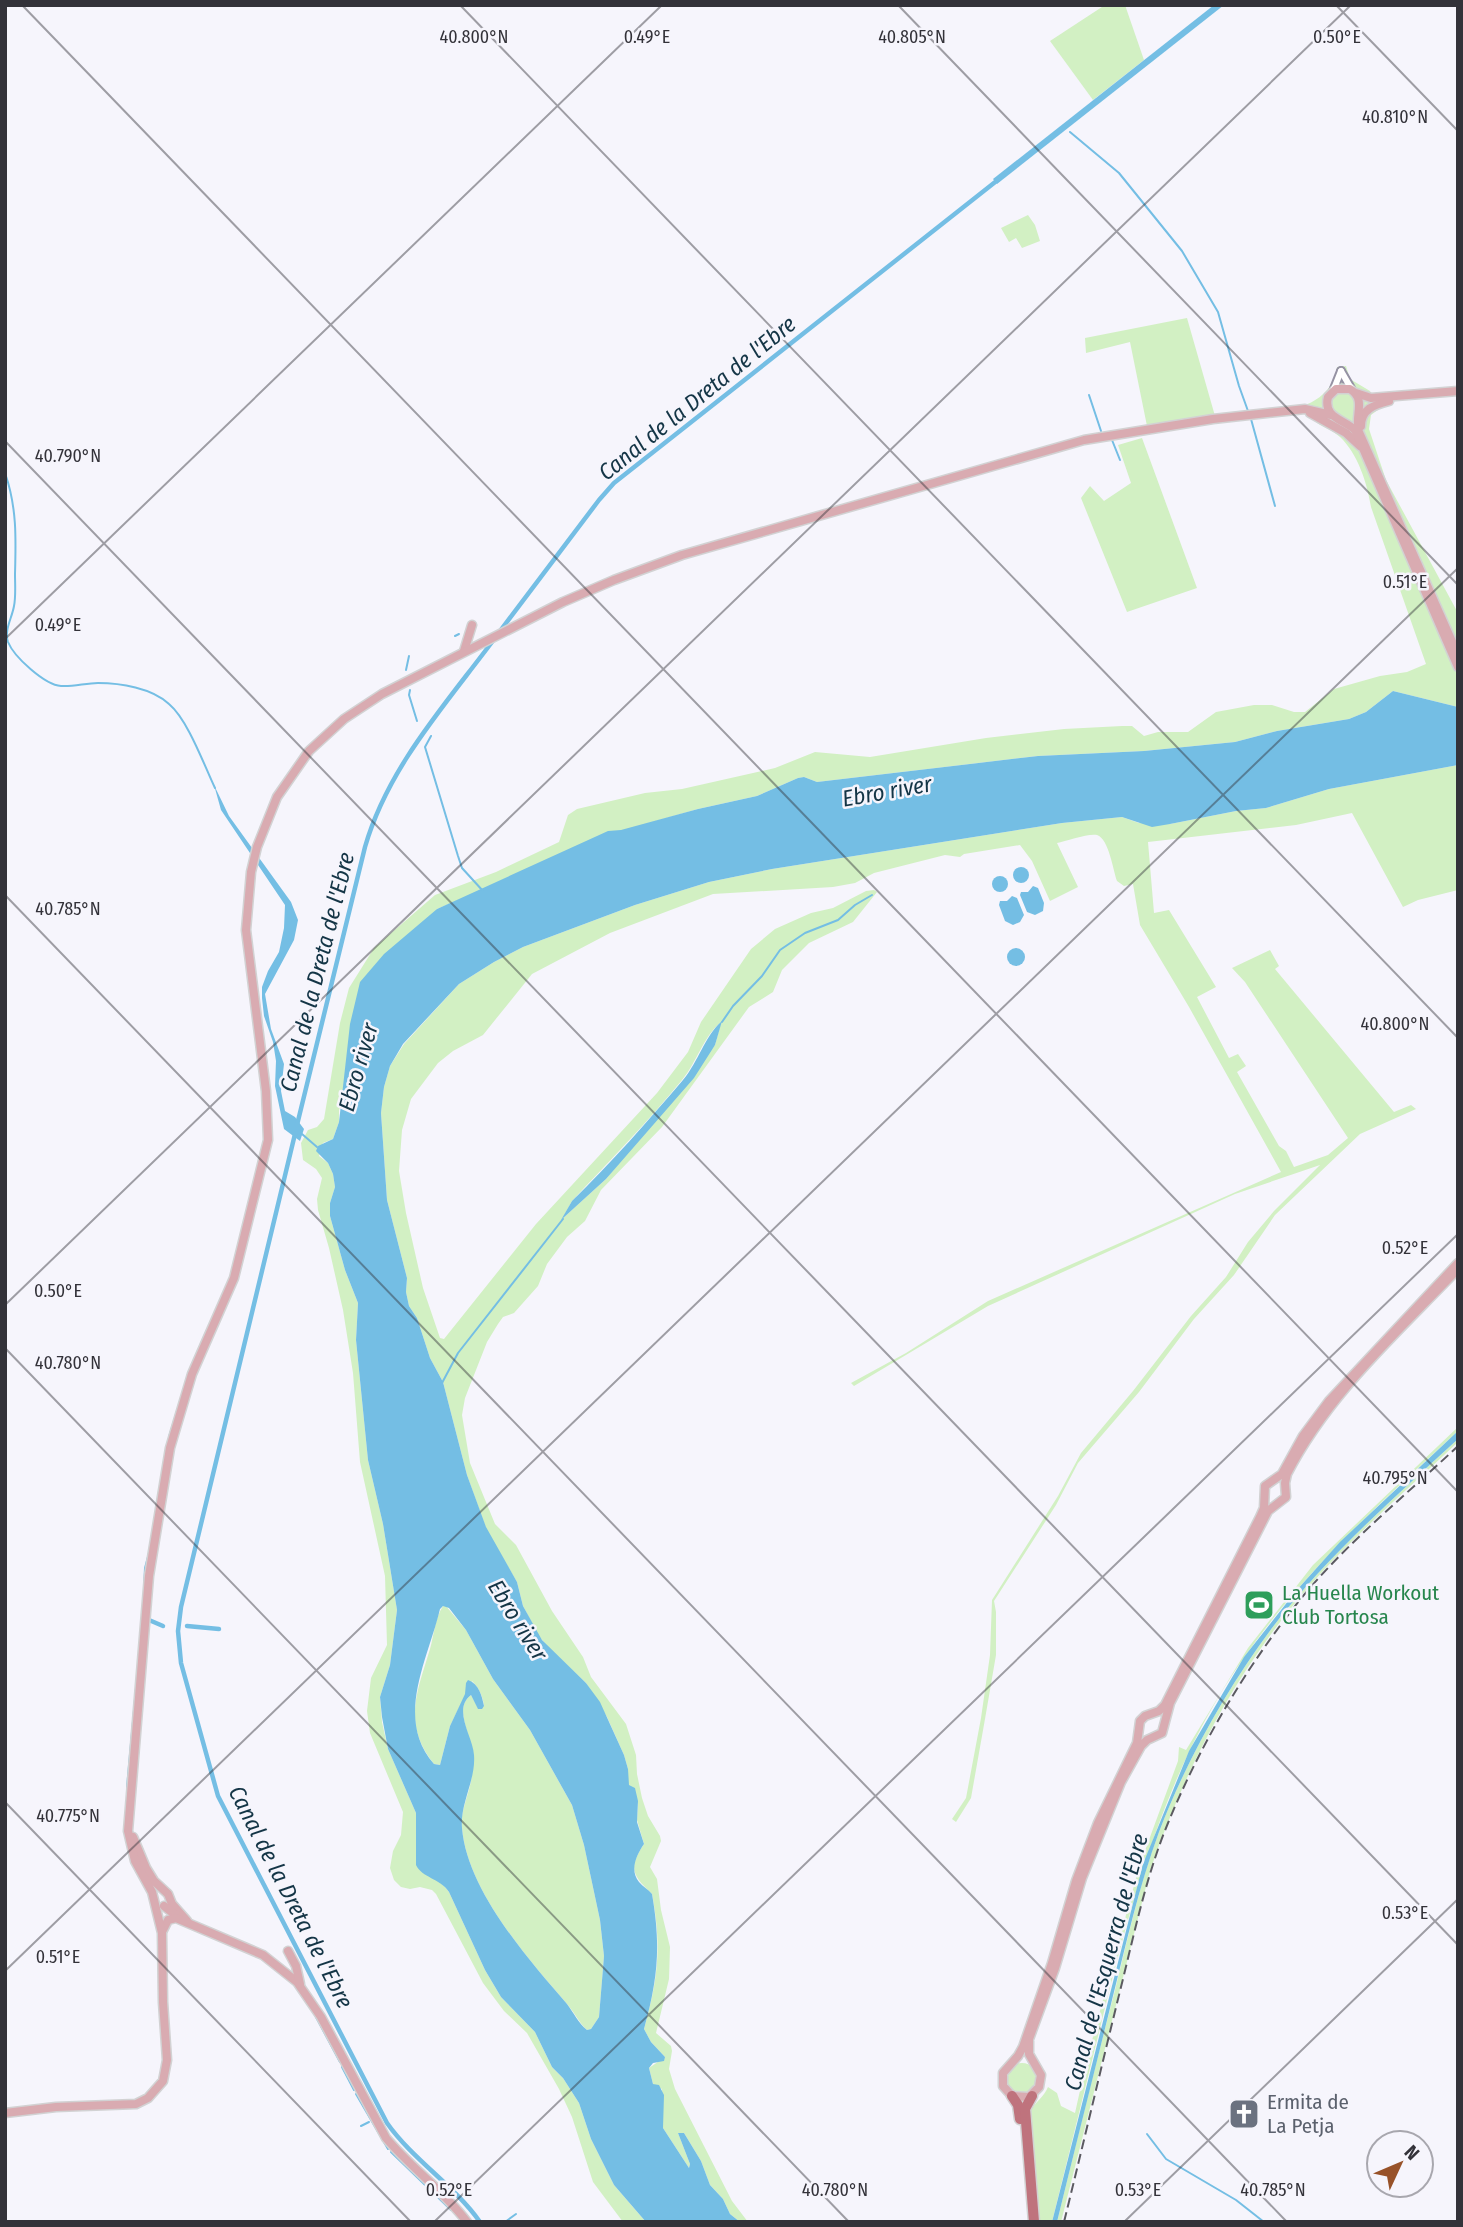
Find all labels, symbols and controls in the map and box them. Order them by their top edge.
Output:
text: 40.800°N [439,26,509,48]
text: 0.49°E [624,26,670,48]
text: 40.805°N [878,26,946,48]
text: 0.50°E [1313,26,1361,48]
text: 40.810°N [1362,106,1428,128]
water label: Canal de la Dreta de l'Ebre [593,310,801,486]
text: 40.790°N [35,445,101,467]
text: 0.51°E [1383,571,1427,593]
text: 0.49°E [35,614,81,636]
water label: Ebro river [840,769,935,813]
water label: Canal de la Dreta de l'Ebre [274,849,360,1095]
text: 40.785°N [35,898,101,920]
text: 40.800°N [1360,1013,1430,1035]
water label: Ebro river [332,1019,384,1114]
text: 0.52°E [1382,1237,1428,1259]
text: 0.50°E [34,1280,82,1302]
text: 40.780°N [35,1352,101,1374]
text: 40.795°N [1362,1467,1428,1489]
water label: Ebro river [482,1574,554,1667]
place label: La Huella Workout Club Tortosa [1282,1580,1439,1630]
sports icon: La Huella Workout Club Tortosa [1242,1588,1276,1622]
water label: Canal de la Dreta de l'Ebre [223,1781,359,2013]
text: 40.775°N [36,1805,100,1827]
water label: Canal de l'Esquerra de l'Ebre [1058,1830,1154,2094]
text: 0.53°E [1382,1902,1428,1924]
text: 0.51°E [36,1946,80,1968]
place label: Ermita de La Petja [1267,2089,1349,2139]
church icon: Ermita de La Petja [1227,2097,1261,2131]
north arrow [1365,2129,1435,2199]
text: N [1400,2140,1424,2165]
text: 0.52°E [426,2179,472,2201]
text: 40.780°N [802,2179,868,2201]
text: 0.53°E [1115,2179,1161,2201]
text: 40.785°N [1240,2179,1306,2201]

